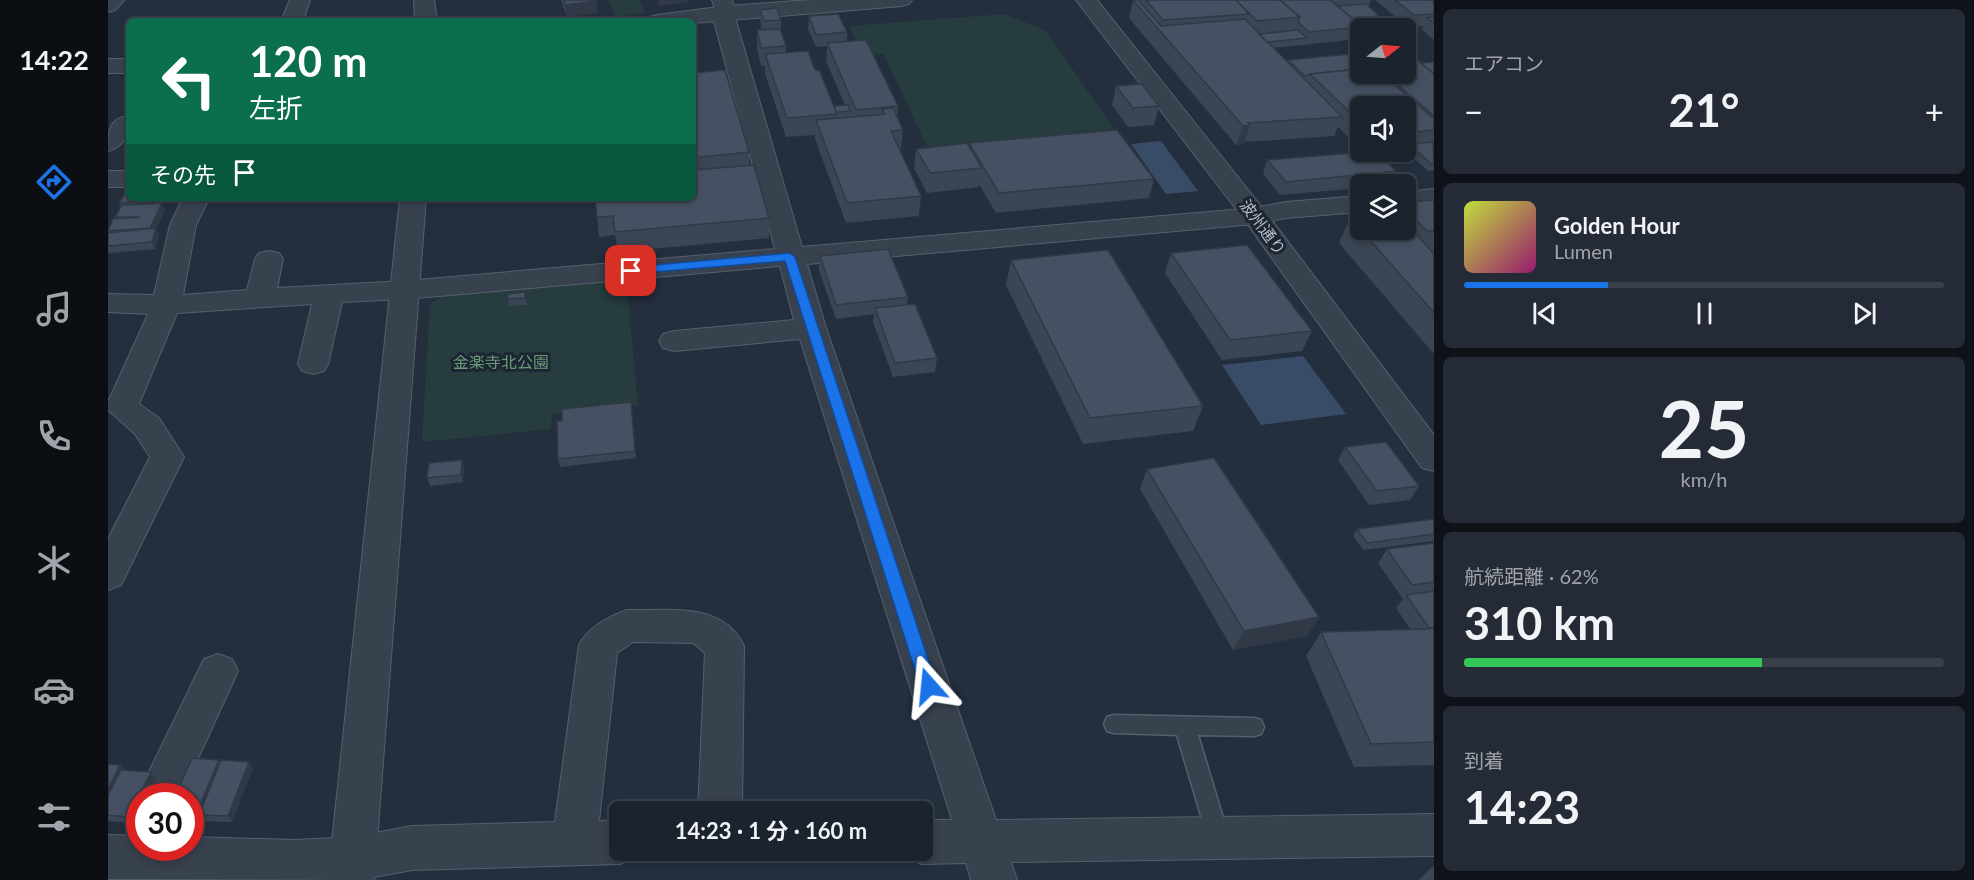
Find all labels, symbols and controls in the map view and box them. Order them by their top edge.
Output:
north arrow [1350,18,1416,84]
map controls [1350,18,1416,240]
text: 120 m [249,36,367,86]
icon: left [150,42,228,120]
text: 14:22 [19,43,89,76]
text: エアコン [1464,51,1544,75]
text: 21° [1669,83,1739,137]
text: 左折 [249,91,303,124]
text: − [1464,91,1483,131]
text: + [1925,91,1944,131]
button: sound [1350,96,1416,162]
icon: arrive [228,156,261,189]
icon: directions [33,161,75,203]
text: その先 [150,161,216,188]
button: layers [1350,174,1416,240]
street label: 波州通り [1237,195,1290,258]
text: Golden Hour [1554,212,1680,239]
text: Lumen [1554,239,1613,263]
pin [605,245,656,296]
icon: arrive [614,254,647,287]
icon: music [33,288,75,330]
icon: previous [1528,297,1561,330]
icon: pause [1688,297,1721,330]
icon: next [1848,297,1881,330]
park label: 金楽寺北公園 [453,352,549,371]
text: 25 [1659,381,1749,475]
icon: phone [33,415,75,457]
text: km/h [1681,467,1727,491]
icon: climate [33,542,75,584]
text: 航続距離 · 62% [1464,564,1599,588]
text: 310 km [1464,596,1615,650]
position arrow [897,654,961,718]
icon: car [33,669,75,711]
text: 到着 [1464,748,1504,772]
text: 14:23 [1464,780,1580,834]
speed limit sign: 30 [126,783,204,861]
icon: filters [33,796,75,838]
text: 14:23 · 1 分 · 160 m [675,817,867,844]

